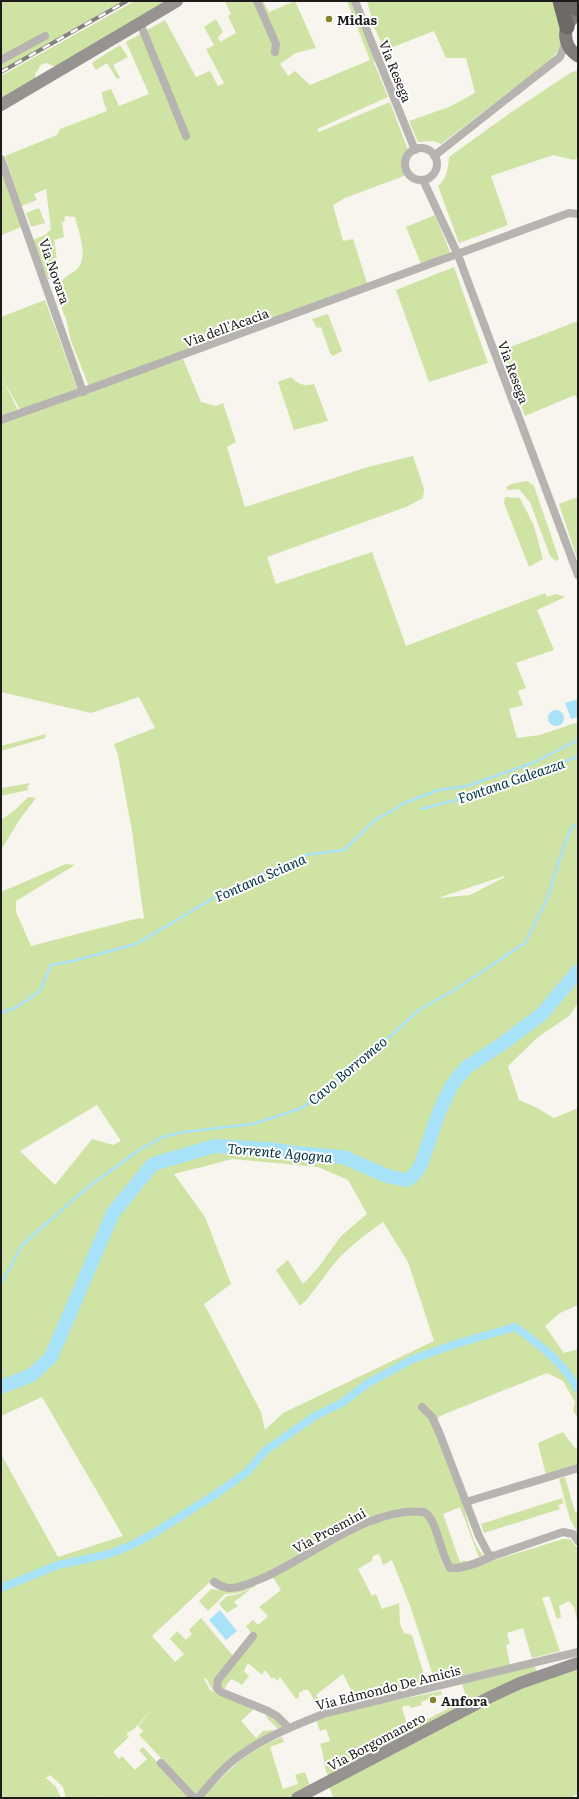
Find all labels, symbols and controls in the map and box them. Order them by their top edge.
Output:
place label: Midas [337,10,377,29]
marker: Midas [324,14,334,24]
street label: Via Resega [375,37,417,105]
street label: Via Novara [35,236,75,306]
street label: Via dell'Acacia [181,303,271,351]
street label: Via Resega [494,338,534,406]
water label: Fontana Galeazza [455,752,567,808]
water label: Fontana Sciana [211,848,309,906]
water label: Cavo Borromeo [303,1031,391,1109]
water label: Torrente Agogna [227,1137,333,1167]
street label: Via Prosmini [289,1502,370,1557]
street label: Via Edmondo De Amicis [314,1660,462,1714]
place label: Anfora [441,1691,488,1710]
marker: Anfora [428,1695,438,1705]
street label: Via Borgomanero [324,1707,429,1775]

